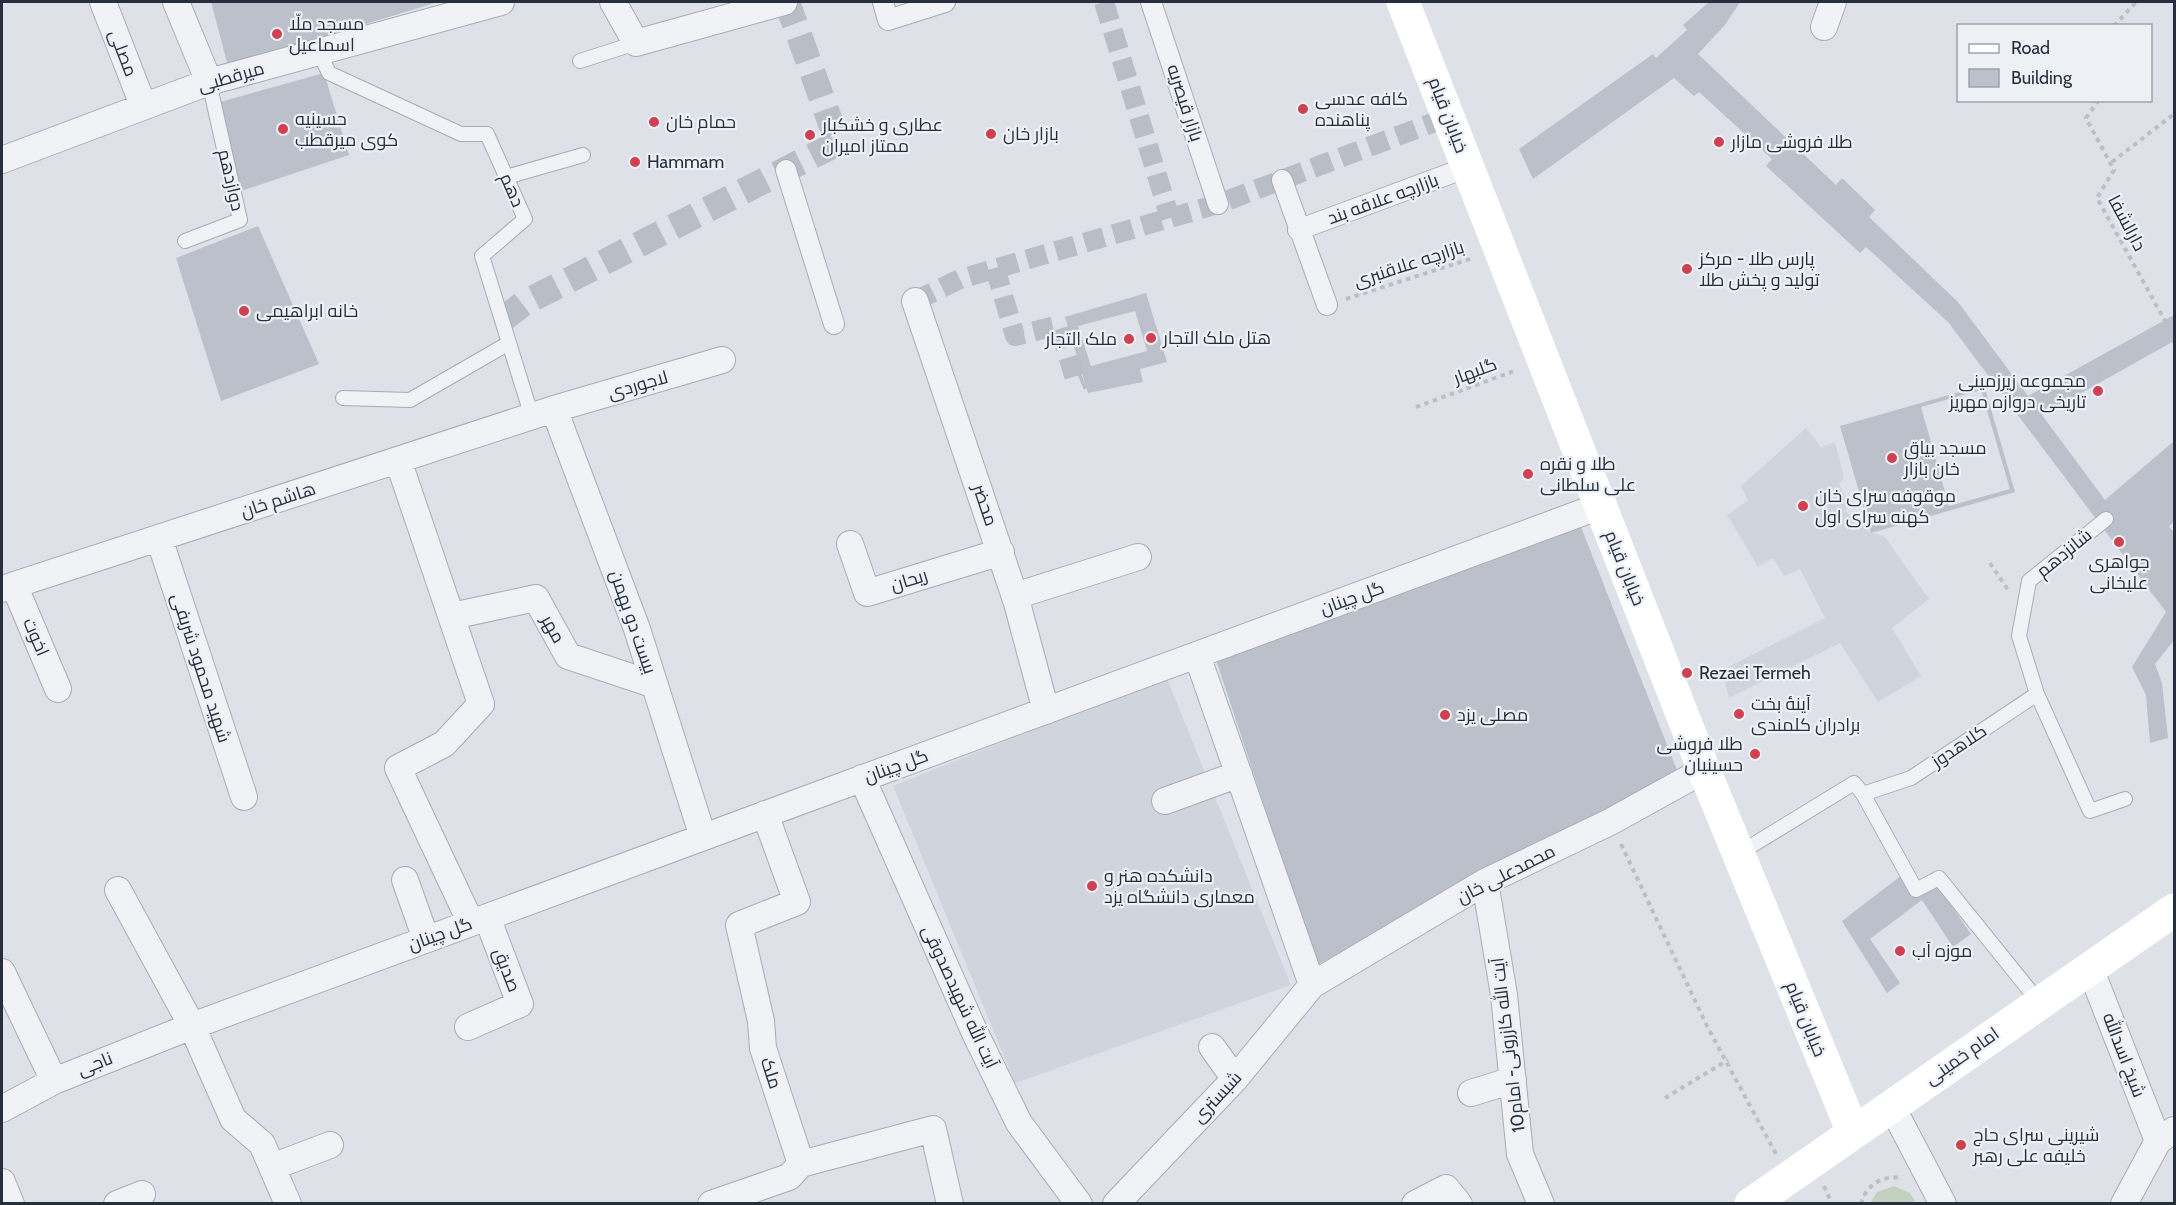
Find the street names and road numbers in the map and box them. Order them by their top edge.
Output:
street label: مصلی [104,26,142,80]
street label: میرقطبی [195,57,267,97]
street label: بازار قیصریه [1162,62,1208,144]
street label: خیابان قیام [1423,74,1473,156]
street label: دوازدهم [212,147,249,213]
street label: بازارچه علاقه بند [1324,169,1442,230]
street label: دهم [494,170,529,211]
street label: دارالشفا [2103,191,2151,255]
street label: بازارچه علاقنبری [1351,236,1467,293]
street label: گلبهار [1449,353,1500,389]
street label: لاجوردی [605,366,671,404]
street label: هاشم خان [238,478,319,523]
street label: محضر [967,480,1002,529]
street label: شانزدهم [2032,524,2097,583]
street label: خیابان قیام [1599,527,1650,609]
street label: ریحان [888,564,930,596]
street label: بیست دو بهمن [605,567,661,677]
street label: گل چینان [1317,576,1387,621]
street label: شهید محمود شریفی [166,591,236,745]
street label: مهر [536,610,570,647]
street label: اخوت [18,615,54,659]
street label: کلاهدوز [1926,720,1991,773]
street label: گل چینان [861,744,931,789]
street label: محمدعلی خان [1453,840,1559,908]
street label: گل چینان [405,912,475,957]
street label: آیت الله شهیدصدوقی [917,921,1004,1072]
street label: صدیق [488,945,525,995]
street label: آیت الله کازرونی- امام10 [1485,956,1531,1134]
street label: خیابان قیام [1780,978,1831,1060]
street label: شیخ اسدالله [2097,1009,2151,1101]
street label: امام خمینی [1921,1022,2004,1090]
street label: ناجی [74,1047,116,1081]
street label: ملک [756,1054,786,1092]
street label: شبستری [1188,1067,1246,1127]

